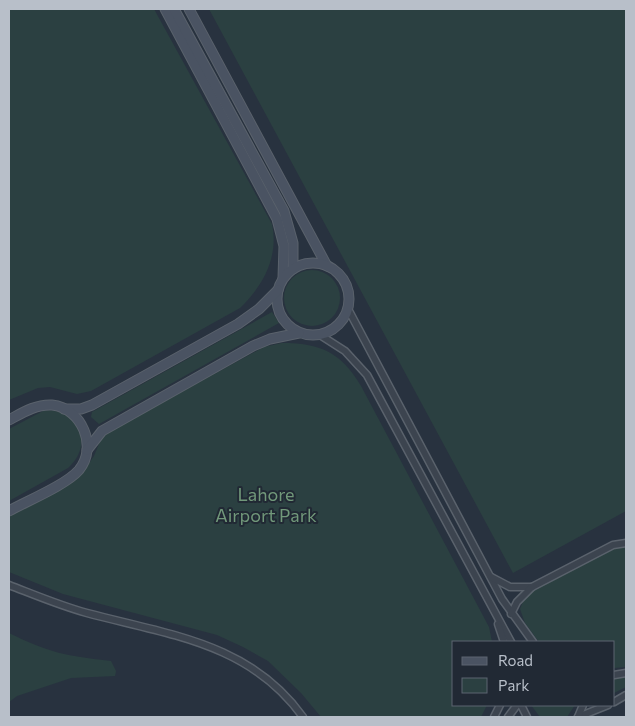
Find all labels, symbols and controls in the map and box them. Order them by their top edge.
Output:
park label: Lahore Airport Park [215,483,317,526]
legend [452,641,615,706]
text: Road [498,651,533,669]
text: Park [498,676,529,694]

